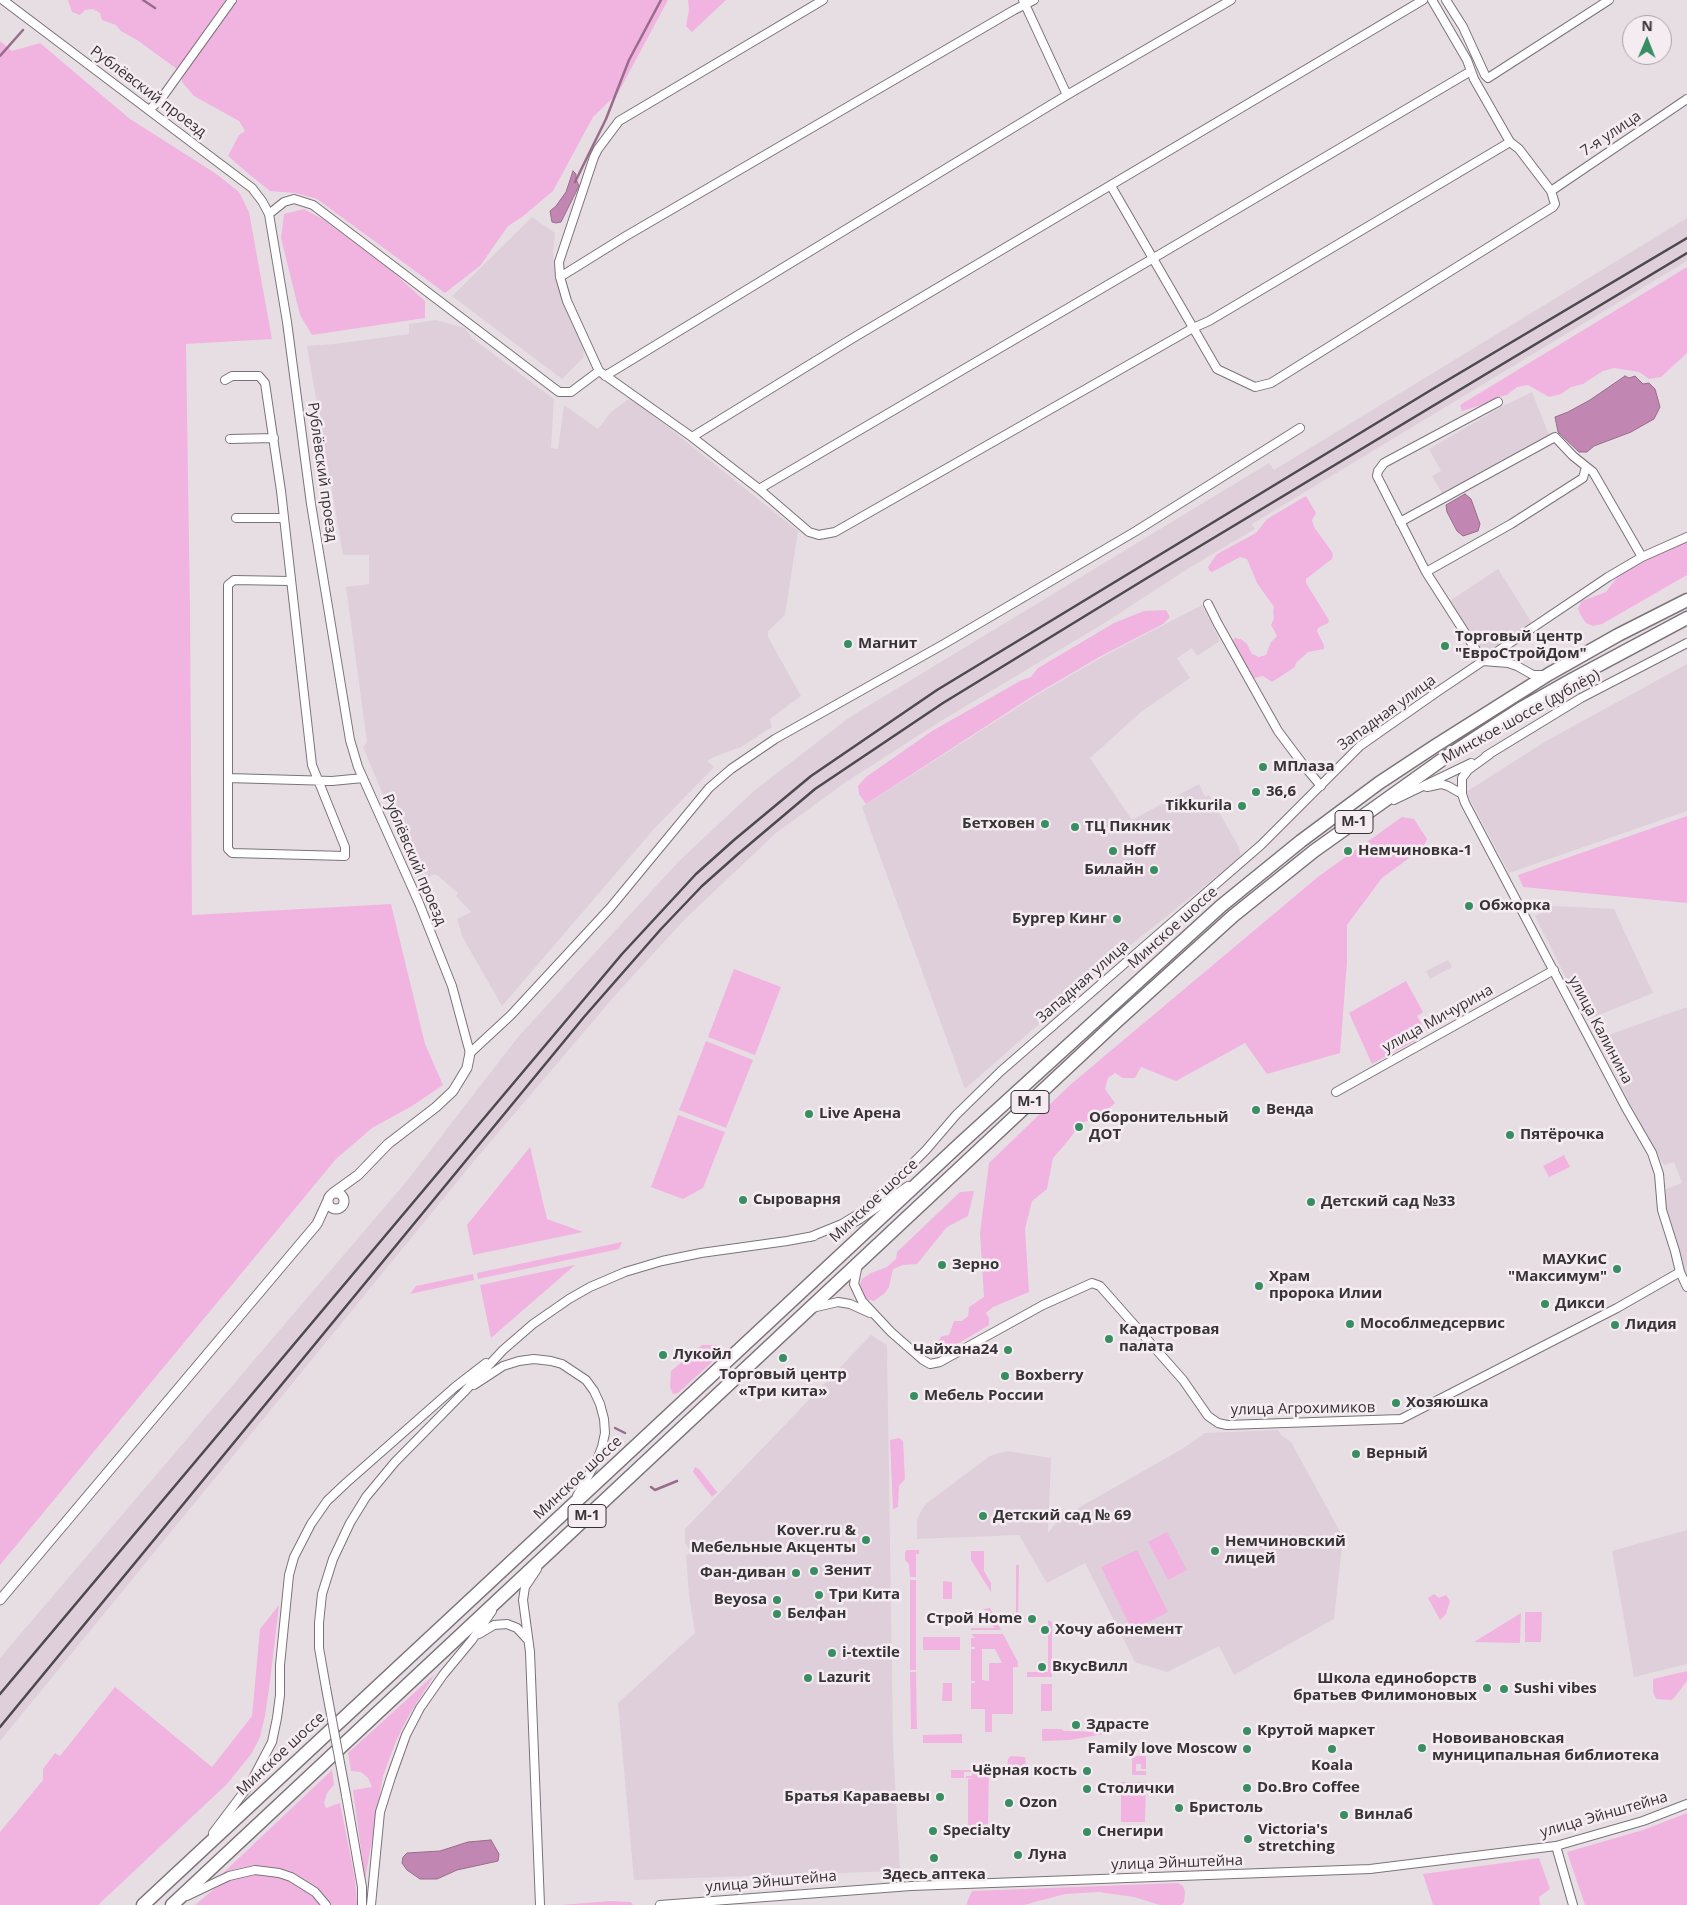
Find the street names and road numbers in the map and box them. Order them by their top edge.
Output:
street label: Рублёвский проезд [86,42,210,142]
street label: 7-я улица [1577,107,1645,161]
street label: Рублёвский проезд [303,401,341,543]
street label: Минское шоссе (дублёр) [1439,666,1603,768]
street label: Западная улица [1334,671,1440,755]
street label: Рублёвский проезд [378,792,450,928]
road number: М-1 [1335,810,1373,834]
street label: Минское шоссе [1125,883,1221,973]
street label: Западная улица [1033,937,1133,1027]
street label: улица Калинина [1564,973,1636,1087]
street label: улица Мичурина [1380,981,1496,1057]
road number: М-1 [1011,1090,1049,1114]
street label: Минское шоссе [826,1156,922,1246]
street label: улица Агрохимиков [1230,1399,1376,1419]
street label: Минское шоссе [530,1433,626,1523]
road number: М-1 [568,1504,606,1528]
street label: Минское шоссе [233,1709,329,1799]
street label: улица Эйнштейна [1538,1788,1670,1842]
street label: улица Эйнштейна [1111,1852,1243,1874]
street label: улица Эйнштейна [705,1867,837,1897]

